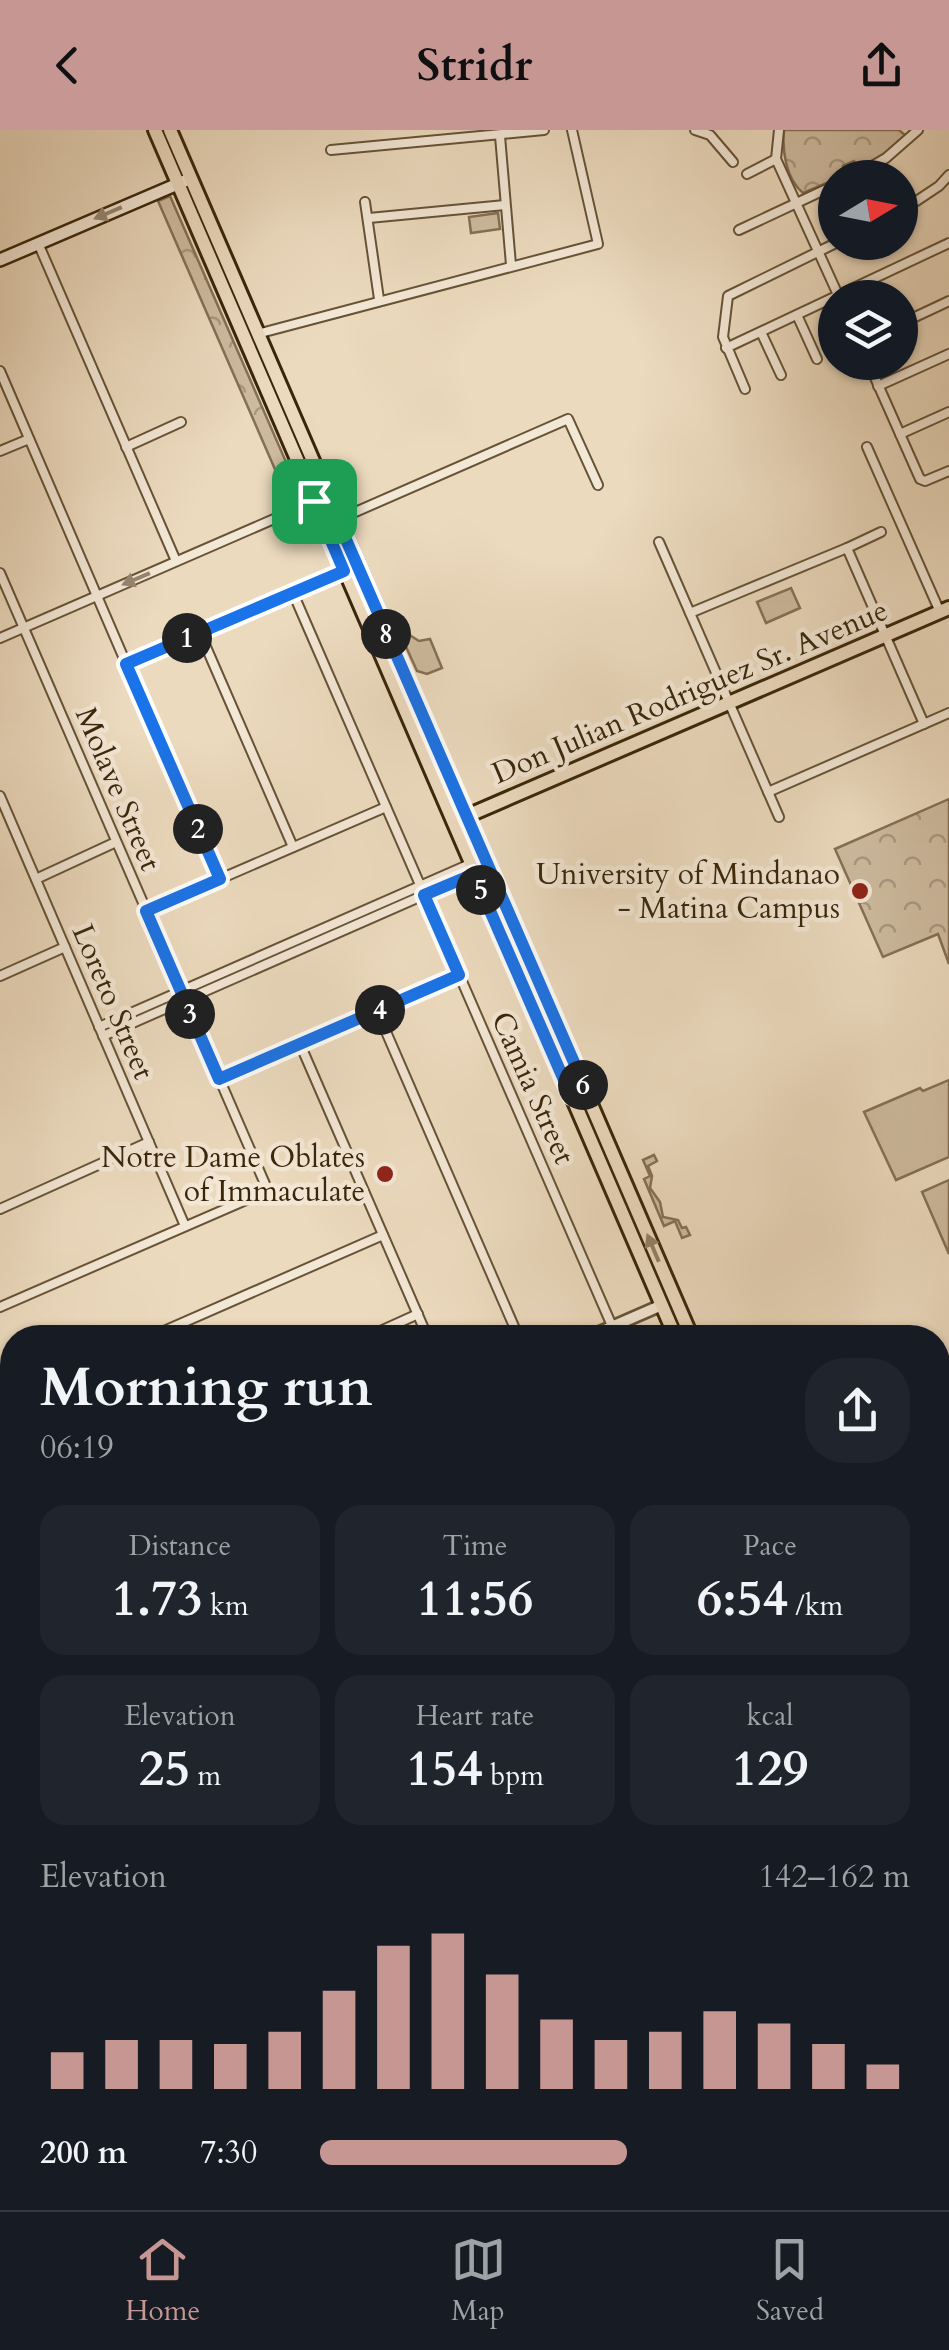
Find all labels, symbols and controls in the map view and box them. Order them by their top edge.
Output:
text: Stridr [417,35,532,96]
icon: back [40,38,95,93]
icon: share [854,38,909,93]
north arrow [818,160,918,260]
map controls [818,160,918,380]
one-way arrow [93,205,123,221]
button: layers [818,280,918,380]
pin [272,459,357,544]
icon: arrive [287,474,342,529]
one-way arrow [121,571,151,587]
street label: Don Julian Rodriguez Sr. Avenue [486,590,894,794]
pin: 8 [361,609,411,659]
pin: 1 [162,613,212,663]
text: 8 [379,615,393,653]
text: 1 [180,619,194,657]
street label: Molave Street [65,701,171,878]
pin: 2 [173,804,223,854]
text: 2 [191,810,205,848]
place label: University of Mindanao - Matina Campus [536,854,840,929]
pin: 5 [456,865,506,915]
text: 5 [474,871,488,909]
marker: University of Mindanao - Matina Campus [849,880,871,902]
street label: Loreto Street [62,918,164,1086]
pin: 4 [355,985,405,1035]
pin: 3 [165,989,215,1039]
text: 4 [373,991,387,1029]
text: 3 [183,995,197,1033]
street label: Camia Street [481,1005,585,1171]
pin: 6 [558,1060,608,1110]
text: 6 [576,1066,590,1104]
place label: Notre Dame Oblates of Immaculate [101,1137,365,1212]
marker: Notre Dame Oblates of Immaculate [374,1163,396,1185]
one-way arrow [645,1233,661,1263]
text: Morning run [40,1351,373,1425]
button: share [805,1358,910,1463]
text: 06:19 [40,1426,114,1470]
text: Distance [129,1527,231,1565]
text: Time [443,1527,507,1565]
text: Pace [743,1527,797,1565]
text: 1.73 [111,1565,203,1633]
text: 11:56 [417,1565,533,1633]
text: 6:54 [697,1565,788,1633]
text: km [203,1587,249,1625]
text: /km [788,1587,843,1625]
text: Elevation [124,1697,236,1735]
text: Heart rate [416,1697,534,1735]
text: kcal [747,1697,793,1735]
text: 25 [139,1735,190,1803]
text: 154 [406,1735,483,1803]
text: 129 [732,1735,808,1803]
text: m [190,1757,221,1795]
text: bpm [483,1757,544,1795]
text: Elevation [40,1855,167,1899]
text: 142–162 m [758,1855,910,1899]
text: 200 m [40,2131,127,2175]
text: 7:30 [200,2131,257,2175]
tab: Home [125,2232,200,2330]
tab: Map [451,2232,506,2330]
tab: Saved [756,2232,824,2330]

